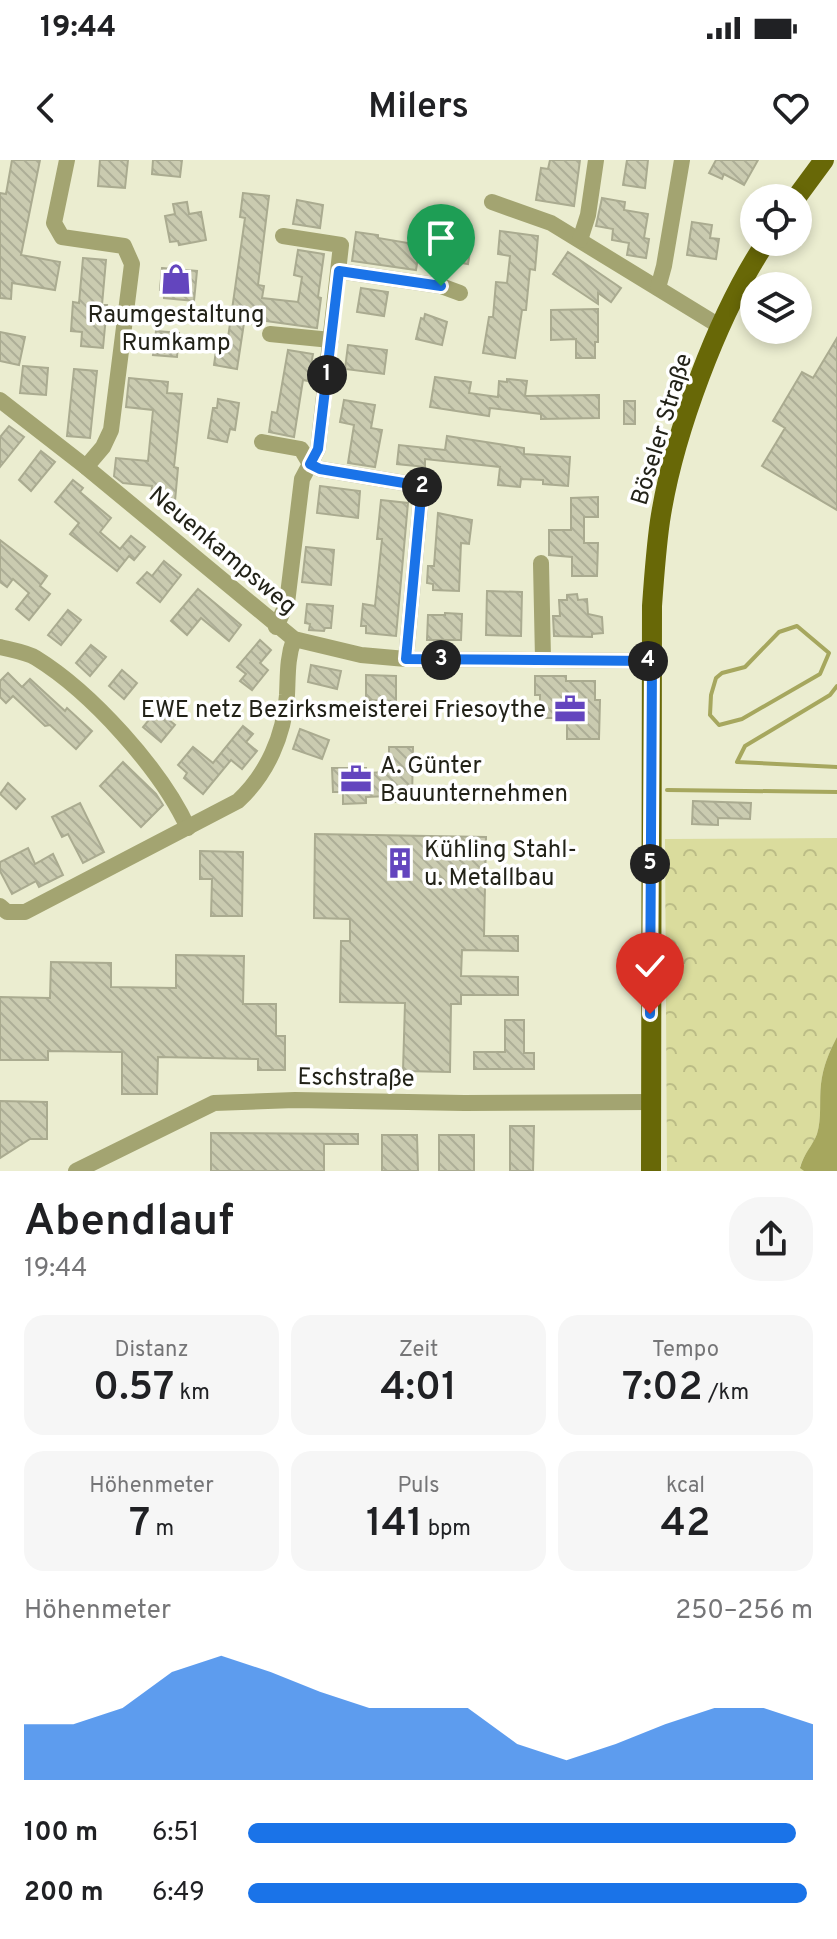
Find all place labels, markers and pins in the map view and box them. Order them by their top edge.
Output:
pin [407,204,475,286]
shop icon: Raumgestaltung Rumkamp [159,262,193,296]
place label: Raumgestaltung Rumkamp [87,301,265,359]
pin: 1 [307,355,347,395]
pin: 2 [402,467,442,507]
pin: 3 [421,640,461,680]
pin: 4 [628,641,668,681]
office icon: EWE netz Bezirksmeisterei Friesoythe [553,692,587,726]
place label: EWE netz Bezirksmeisterei Friesoythe [141,696,546,726]
place label: A. Günter Bauunternehmen [380,752,568,810]
office icon: A. Günter Bauunternehmen [339,762,373,796]
place label: Kühling Stahl- u. Metallbau [424,836,577,894]
pin: 5 [630,844,670,884]
building icon: Kühling Stahl- u. Metallbau [383,846,417,880]
pin [616,932,684,1014]

